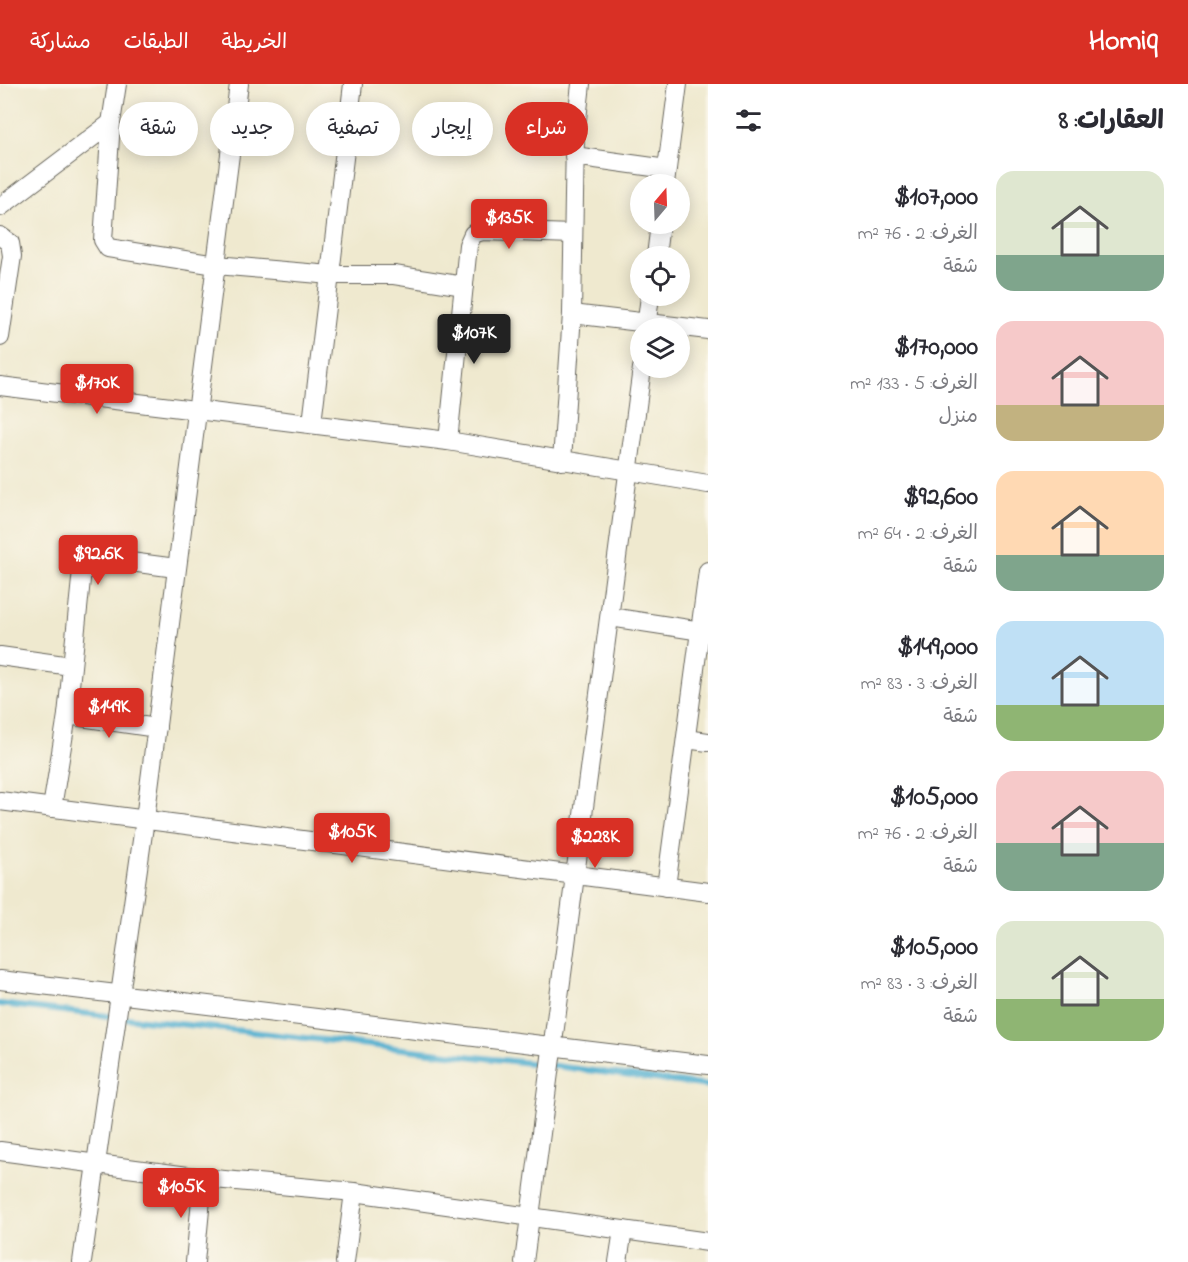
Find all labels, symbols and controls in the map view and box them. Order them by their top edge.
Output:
text: Homiq [1089,22,1158,63]
text: مشاركة [30,28,91,58]
text: الطبقات [124,28,189,58]
text: الخريطة [222,28,287,58]
chip: شقة [119,102,198,156]
chip: جديد [210,102,294,156]
chip: تصفية [306,102,400,156]
chip: إيجار [412,102,493,156]
chip: شراء [505,102,588,156]
text: العقارات: 8 [1058,103,1164,141]
icon: filters [732,104,765,137]
north arrow [630,174,690,234]
map controls [630,174,690,378]
text: $107,000 [894,179,978,217]
icon: home [1044,195,1116,267]
pin: $135K [467,199,551,250]
text: $135K [485,204,533,233]
text: الغرف: 2 · 76 m² [857,220,978,249]
button: locate [630,246,690,306]
text: شقة [943,253,978,282]
pin: $107K [432,314,516,365]
button: layers [630,318,690,378]
text: $107K [451,319,497,348]
text: $170,000 [894,329,978,367]
icon: home [1044,345,1116,417]
pin: $170K [55,364,139,415]
text: $170K [74,369,120,398]
text: الغرف: 5 · 133 m² [850,370,978,399]
text: منزل [939,403,978,432]
text: $92,600 [903,479,978,517]
icon: home [1044,495,1116,567]
text: الغرف: 2 · 64 m² [857,520,978,549]
pin: $92.6K [49,535,147,586]
text: $92.6K [73,540,123,569]
text: شقة [943,553,978,582]
text: $149,000 [897,629,978,667]
icon: home [1044,645,1116,717]
text: الغرف: 3 · 83 m² [860,670,978,699]
pin: $149K [67,688,151,739]
text: $149K [88,693,130,722]
text: شقة [943,703,978,732]
text: $105,000 [890,779,978,817]
icon: home [1044,795,1116,867]
pin: $105K [310,813,394,864]
text: $105K [328,818,376,847]
pin: $228K [553,818,637,869]
text: الغرف: 2 · 76 m² [857,820,978,849]
text: $228K [570,823,620,852]
text: شقة [943,853,978,882]
text: $105,000 [890,929,978,967]
icon: home [1044,945,1116,1017]
text: الغرف: 3 · 83 m² [860,970,978,999]
text: شقة [943,1003,978,1032]
pin: $105K [139,1168,223,1219]
text: $105K [157,1173,205,1202]

